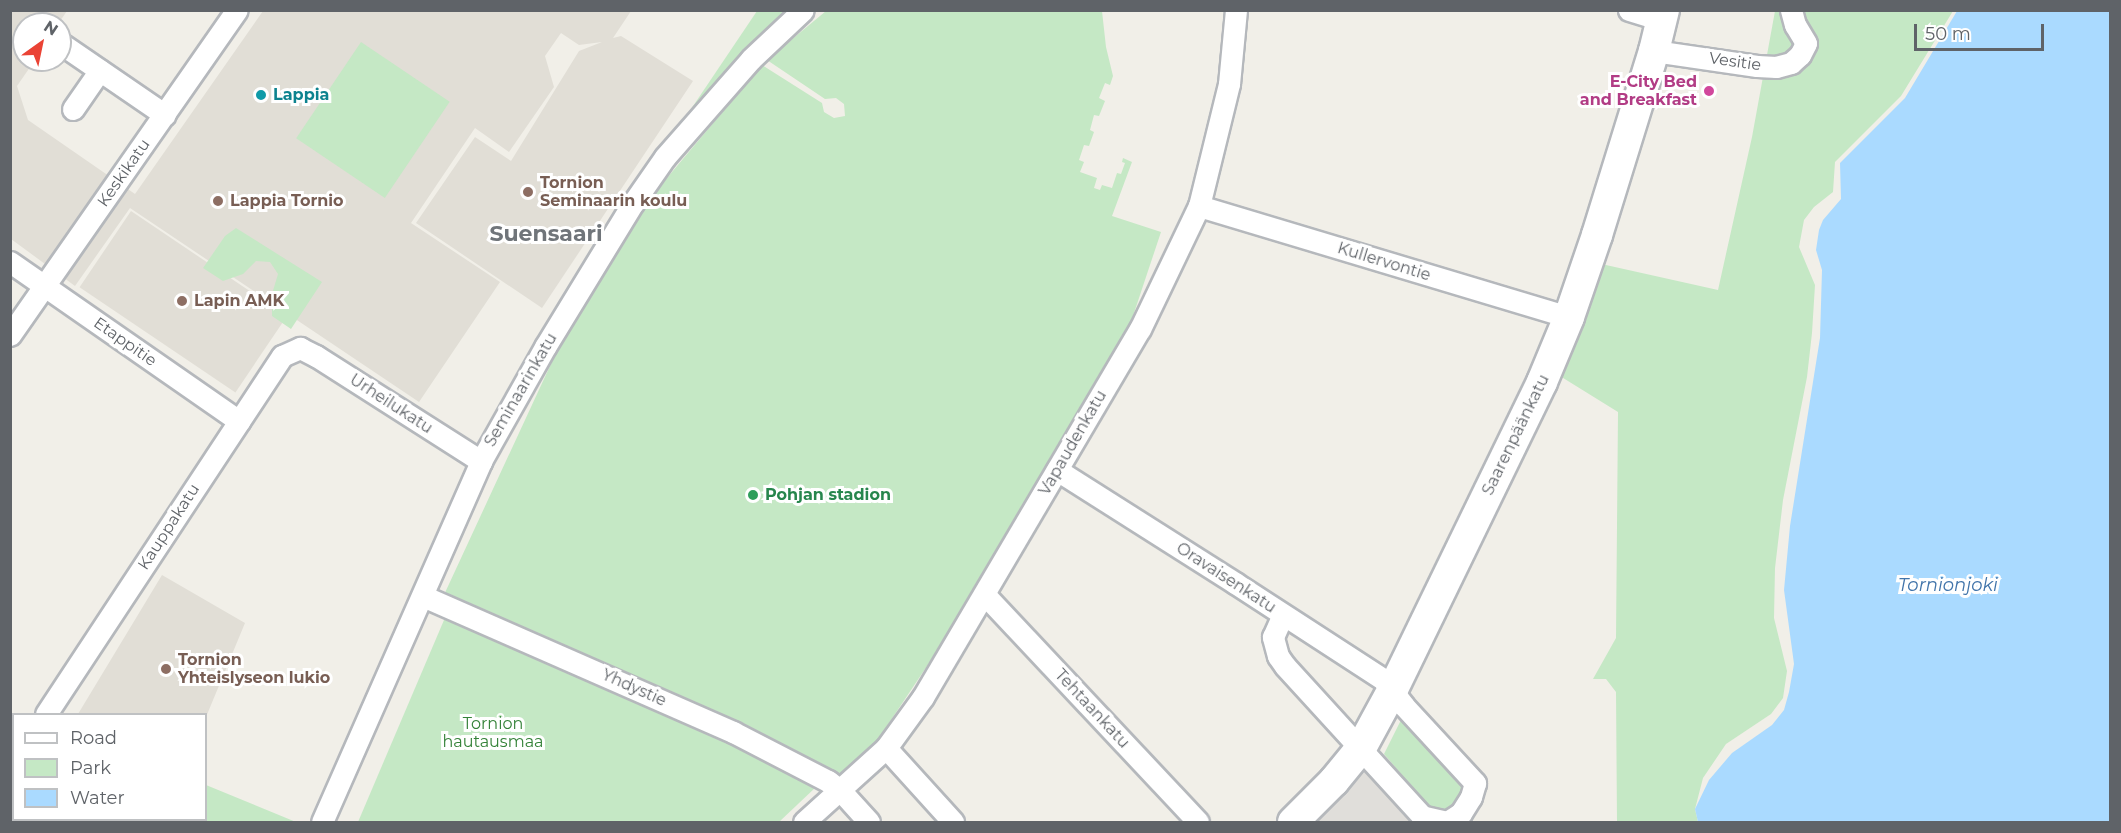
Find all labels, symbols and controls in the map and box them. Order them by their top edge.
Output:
north arrow [12,12,72,72]
scale bar [1917,12,2048,50]
text: N [40,17,62,40]
text: 50 m [1925,23,1971,45]
street label: Vesitie [1708,49,1762,75]
place label: E-City Bed and Breakfast [1580,72,1697,110]
marker: E-City Bed and Breakfast [1702,84,1716,98]
place label: Lappia [273,85,329,105]
marker: Lappia [254,88,268,102]
street label: Keskikatu [94,135,154,211]
place label: Tornion Seminaarin koulu [540,173,687,211]
marker: Tornion Seminaarin koulu [521,185,535,199]
place label: Lappia Tornio [230,191,344,211]
marker: Lappia Tornio [211,194,225,208]
district label: Suensaari [489,221,603,247]
street label: Kullervontie [1335,239,1433,285]
place label: Lapin AMK [194,291,284,311]
marker: Lapin AMK [175,294,189,308]
street label: Etappitie [90,313,160,371]
street label: Seminaarinkatu [481,330,561,450]
street label: Urheilukatu [346,370,436,438]
street label: Saarenpäänkatu [1478,371,1554,499]
street label: Vapaudenkatu [1035,387,1111,499]
street label: Kauppakatu [134,480,204,574]
place label: Pohjan stadion [765,485,891,505]
marker: Pohjan stadion [746,488,760,502]
street label: Oravaisenkatu [1173,539,1279,617]
water label: Tornionjoki [1898,574,1998,596]
place label: Tornion Yhteislyseon lukio [178,650,330,688]
marker: Tornion Yhteislyseon lukio [159,662,173,676]
street label: Yhdystie [599,665,669,711]
street label: Tehtaankatu [1051,666,1133,752]
legend [12,713,207,821]
park label: Tornion hautausmaa [442,714,544,752]
text: Road [70,727,117,749]
text: Park [70,757,111,779]
text: Water [70,787,125,809]

